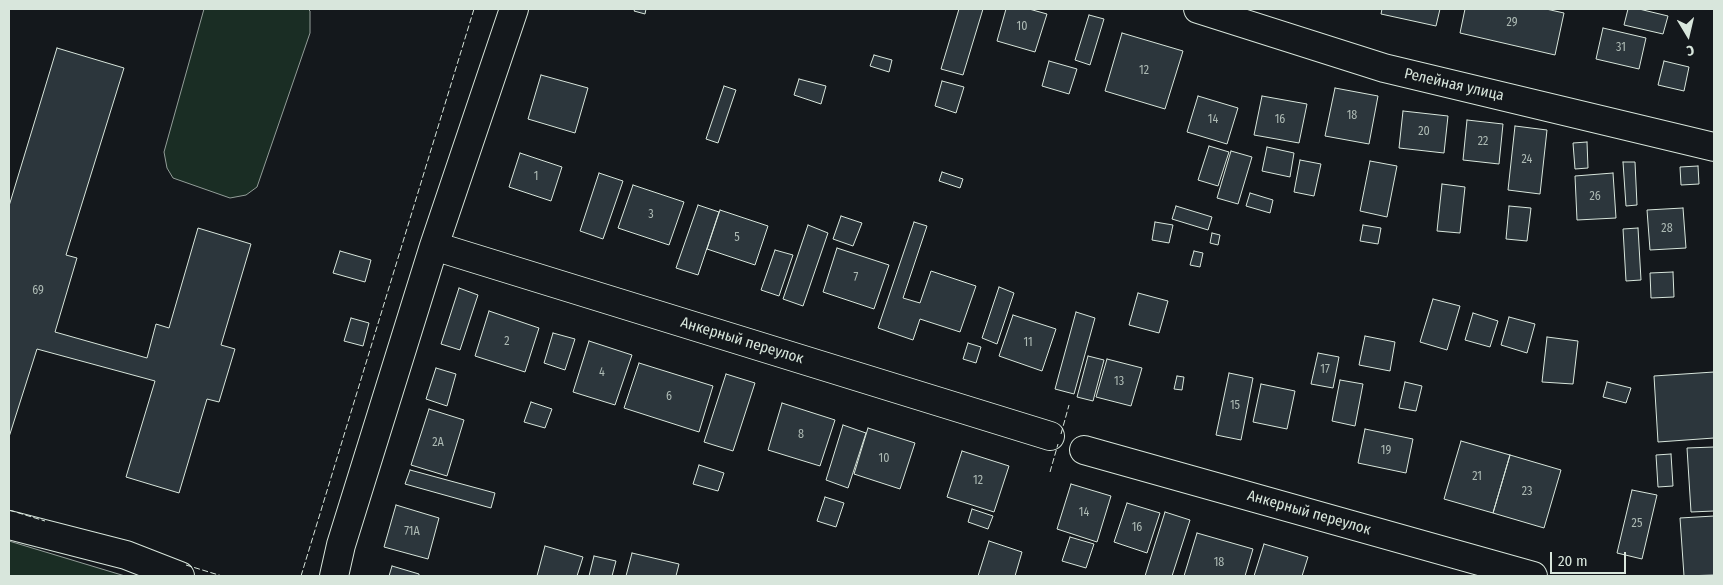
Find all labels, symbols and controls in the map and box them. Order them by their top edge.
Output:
north arrow [1663,10,1713,60]
house number: 29 [1506,16,1518,30]
house number: 10 [1017,20,1027,34]
house number: 31 [1616,41,1626,55]
text: С [1685,41,1695,59]
house number: 12 [1139,64,1149,78]
street label: Релейная улица [1402,65,1506,105]
house number: 18 [1347,109,1357,123]
house number: 14 [1208,113,1218,127]
house number: 16 [1275,113,1285,127]
house number: 20 [1418,125,1430,139]
house number: 22 [1478,135,1488,149]
house number: 24 [1522,153,1532,167]
house number: 1 [534,170,538,184]
house number: 26 [1589,190,1601,204]
house number: 3 [648,208,654,222]
house number: 28 [1661,222,1673,236]
house number: 5 [734,231,740,245]
house number: 7 [854,271,858,285]
house number: 69 [32,284,44,298]
street label: Анкерный переулок [678,314,806,368]
house number: 2 [504,335,510,349]
house number: 11 [1023,336,1033,350]
house number: 17 [1320,363,1330,377]
house number: 4 [599,366,605,380]
house number: 13 [1114,375,1124,389]
house number: 6 [666,390,672,404]
house number: 15 [1230,399,1240,413]
house number: 8 [798,428,804,442]
house number: 2А [432,436,444,450]
house number: 19 [1381,444,1391,458]
house number: 10 [879,452,889,466]
house number: 21 [1472,470,1482,484]
house number: 12 [973,474,983,488]
house number: 23 [1522,485,1532,499]
street label: Анкерный переулок [1245,487,1373,539]
house number: 14 [1079,506,1089,520]
house number: 25 [1632,517,1642,531]
house number: 16 [1132,521,1142,535]
house number: 71А [404,525,420,539]
scale bar [1553,542,1629,574]
text: 20 m [1558,552,1588,570]
house number: 18 [1214,556,1224,570]

